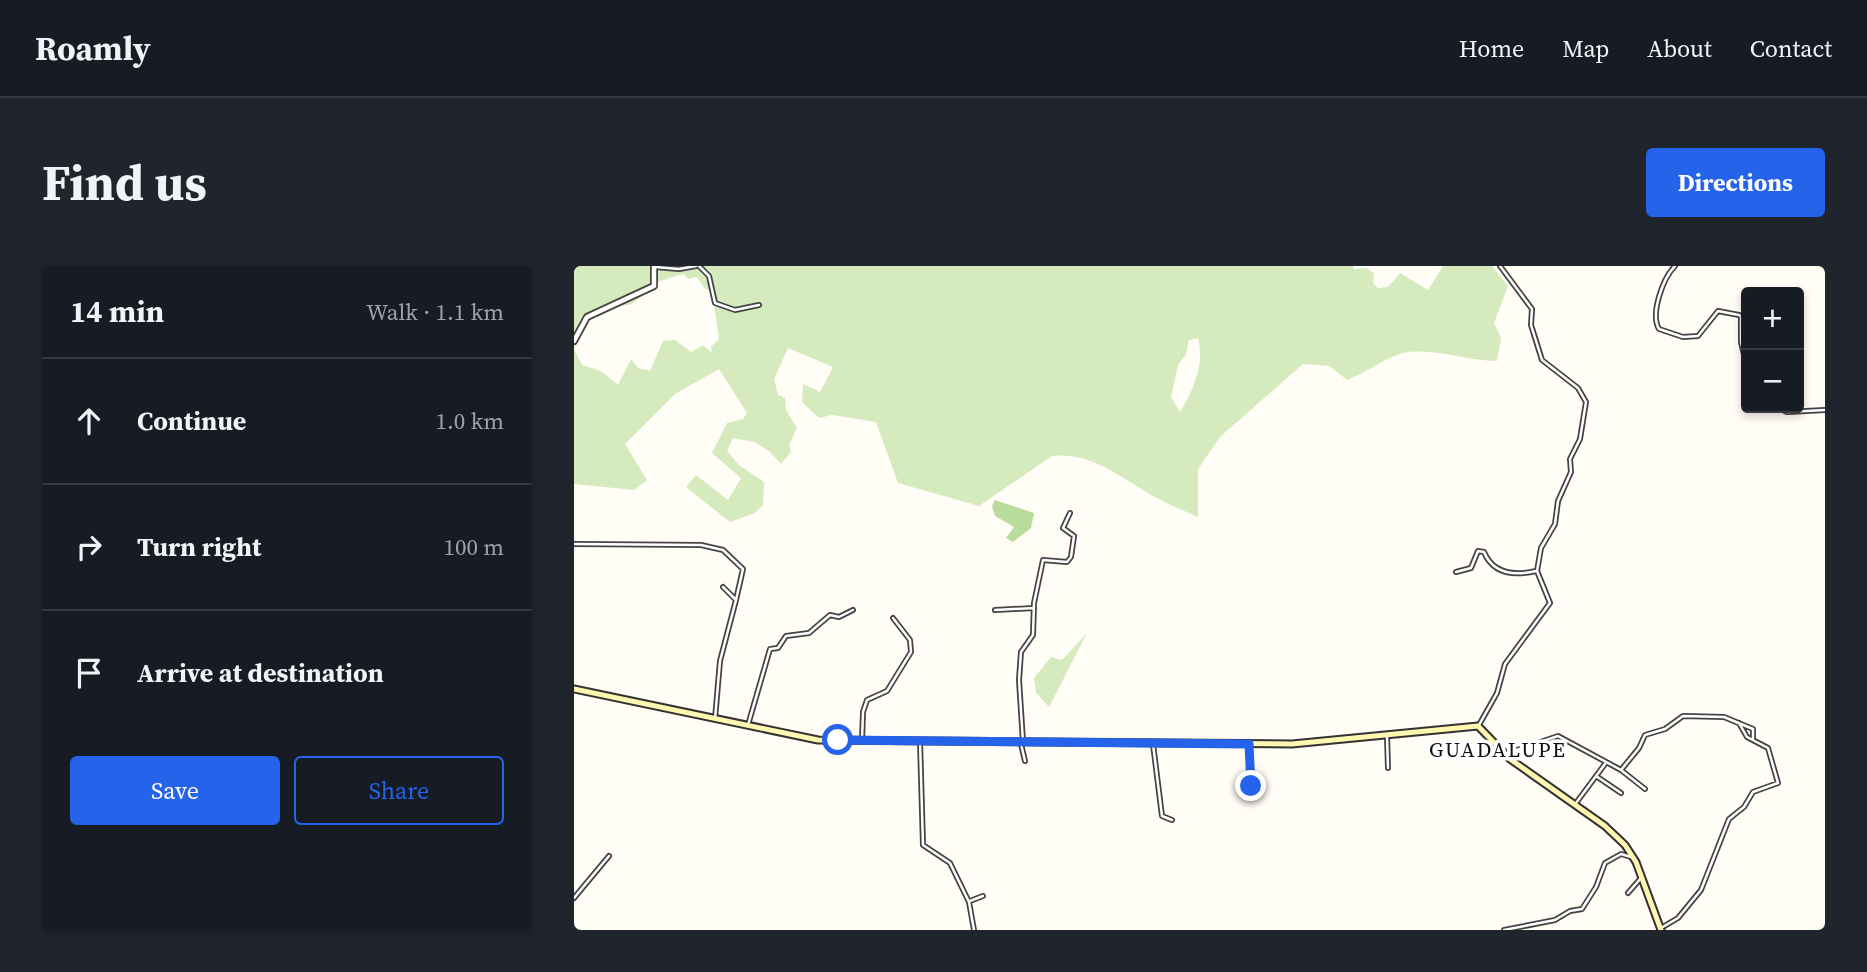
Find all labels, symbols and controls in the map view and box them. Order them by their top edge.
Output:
text: Roamly [35,26,151,71]
text: Home [1459,32,1524,65]
text: Map [1562,32,1609,65]
text: About [1647,32,1712,65]
text: Contact [1750,32,1832,65]
button: Directions [1646,148,1825,217]
text: Find us [42,149,207,216]
map controls [1741,287,1804,413]
button: + [1741,287,1804,350]
text: 14 min [70,291,164,332]
text: Walk · 1.1 km [366,296,504,328]
button: − [1741,350,1804,413]
icon: ahead [70,402,108,440]
text: Continue [137,403,246,439]
text: 1.0 km [435,405,504,437]
icon: right [70,528,108,566]
text: Turn right [137,529,261,565]
text: 100 m [443,531,504,563]
icon: arrive [70,654,108,692]
text: Arrive at destination [137,655,384,691]
route start [822,724,853,755]
district label: GUADALUPE [1429,735,1567,764]
button: Save [70,756,280,825]
button: Share [294,756,504,825]
route end [1235,770,1266,801]

